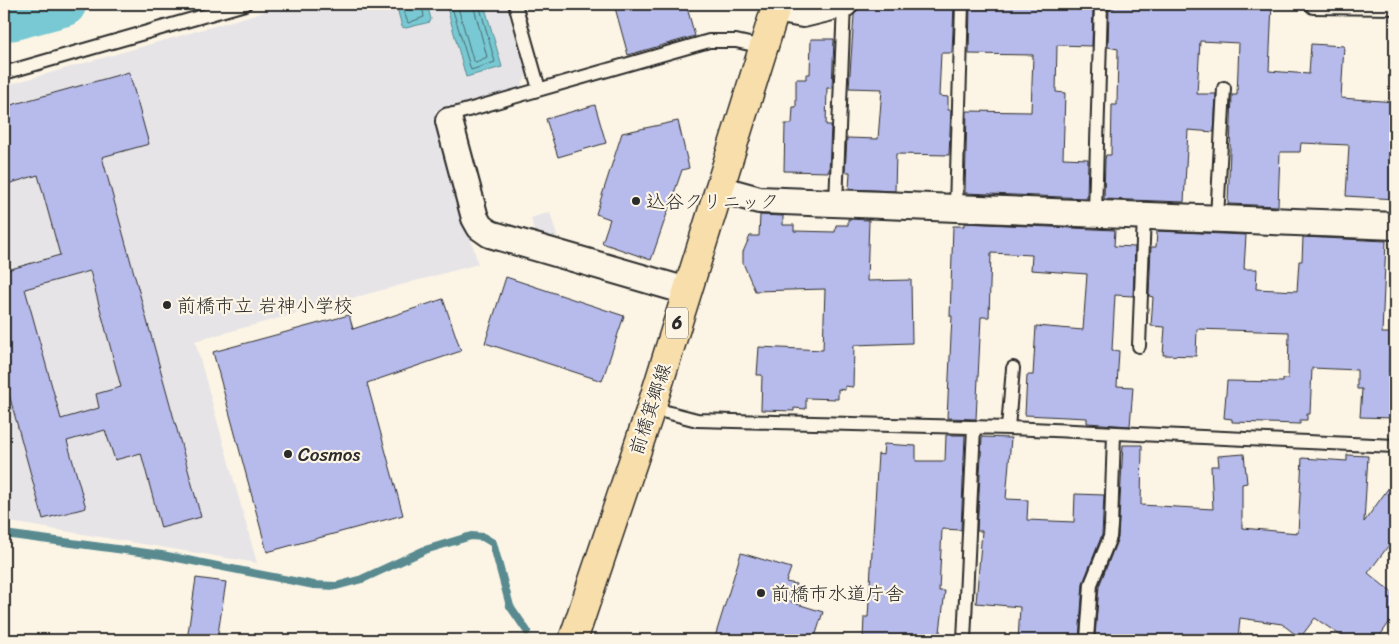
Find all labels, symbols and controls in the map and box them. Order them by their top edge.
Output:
place label: 込谷クリニック [646,185,779,218]
marker: 込谷クリニック [630,195,642,207]
place label: 前橋市立 岩神小学校 [177,289,353,322]
marker: 前橋市立 岩神小学校 [161,299,173,311]
road number: 6 [666,307,688,338]
street label: 前橋箕郷線 [620,359,680,459]
place label: Cosmos [298,438,360,471]
marker: Cosmos [282,448,294,460]
place label: 前橋市水道庁舎 [771,577,904,610]
marker: 前橋市水道庁舎 [755,587,767,599]

